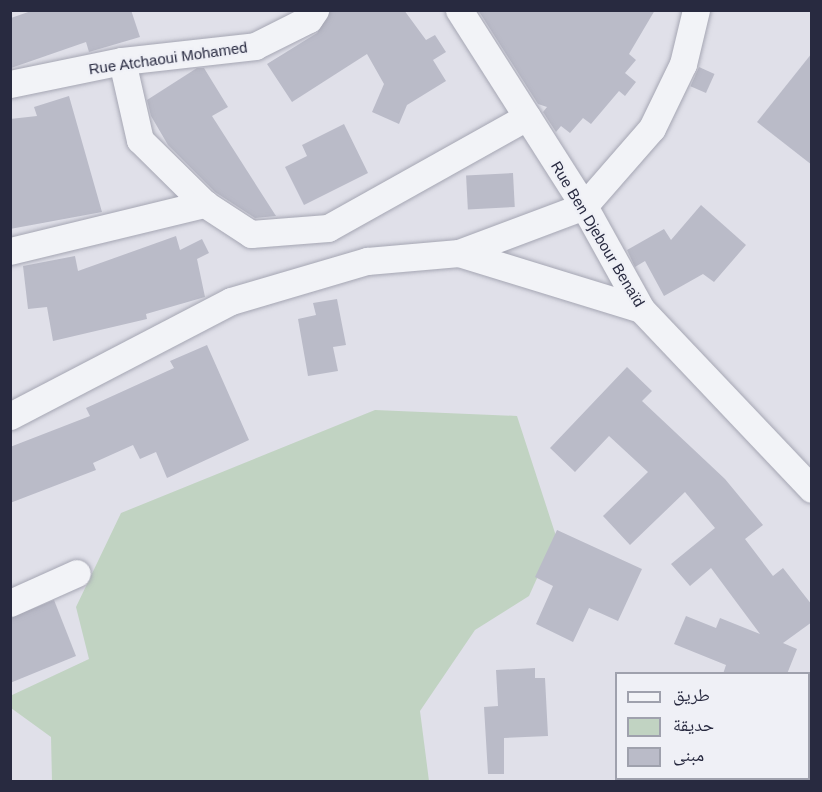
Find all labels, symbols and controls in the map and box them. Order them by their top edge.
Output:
street label: Rue Atchaoui Mohamed [87,38,249,78]
street label: Rue Ben Djebour Benaïd [547,158,649,310]
legend [615,672,810,780]
text: طريق [673,685,710,705]
text: حديقة [673,715,714,735]
text: مبنى [673,745,704,765]

